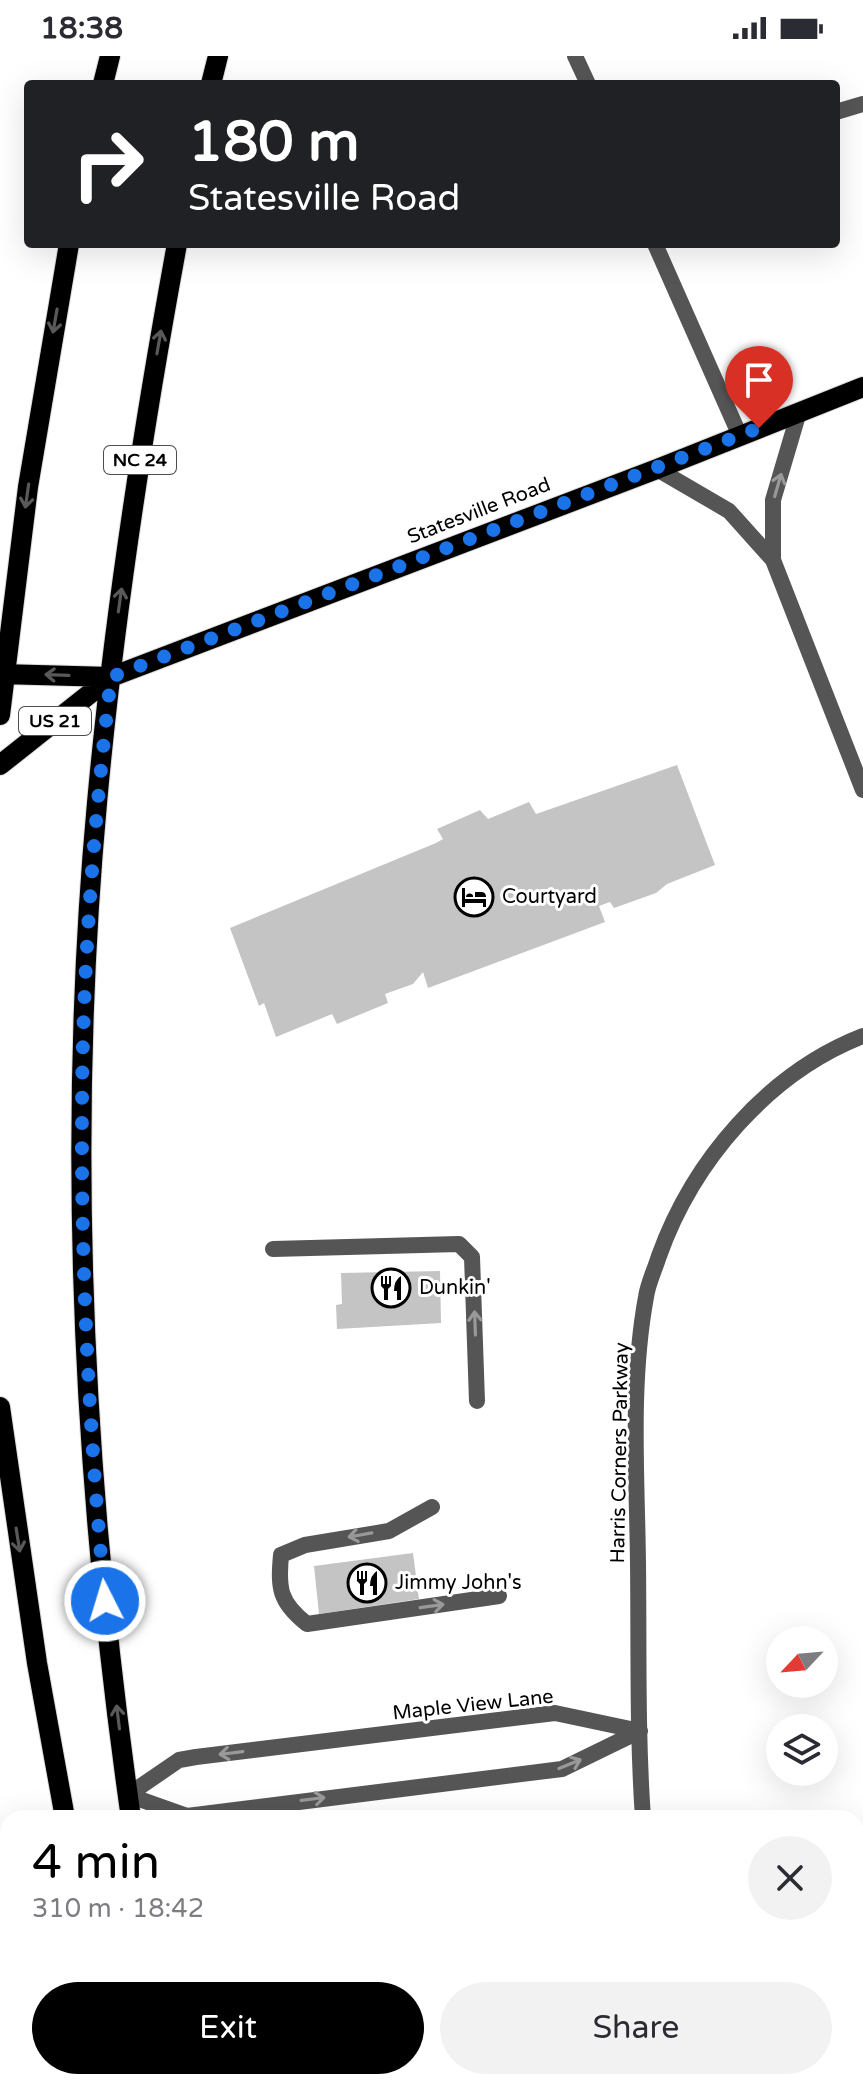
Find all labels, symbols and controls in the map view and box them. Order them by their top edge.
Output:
text: 18:38 [40,10,123,47]
text: 180 m [188,109,359,176]
icon: right [56,112,160,216]
text: Statesville Road [188,177,460,220]
one-way arrow [46,308,61,333]
one-way arrow [152,330,167,356]
pin [725,346,793,428]
icon: arrive [737,358,781,402]
road number: NC 24 [104,446,176,474]
street label: Statesville Road [404,473,554,549]
one-way arrow [772,473,786,498]
one-way arrow [19,483,34,508]
one-way arrow [113,587,128,613]
one-way arrow [44,667,71,682]
road number: US 21 [19,707,91,735]
hotel icon: Courtyard [453,876,495,918]
place label: Courtyard [502,885,597,909]
restaurant icon: Dunkin' [370,1267,412,1309]
place label: Dunkin' [419,1276,491,1300]
one-way arrow [467,1310,482,1337]
street label: Harris Corners Parkway [606,1342,634,1564]
one-way arrow [11,1527,26,1552]
one-way arrow [348,1529,373,1544]
position arrow [63,1559,147,1643]
restaurant icon: Jimmy John's [346,1562,388,1604]
place label: Jimmy John's [395,1571,522,1595]
one-way arrow [419,1598,444,1613]
north arrow [766,1626,838,1698]
map controls [766,1626,838,1786]
street label: Maple View Lane [391,1685,555,1725]
one-way arrow [110,1705,125,1730]
button: layers [766,1714,838,1786]
one-way arrow [218,1746,244,1761]
one-way arrow [557,1756,582,1771]
one-way arrow [299,1792,326,1807]
text: 4 min [32,1834,160,1892]
button: close [748,1836,832,1920]
text: 310 m · 18:42 [32,1893,204,1924]
button: Exit [32,1982,424,2074]
button: Share [440,1982,832,2074]

